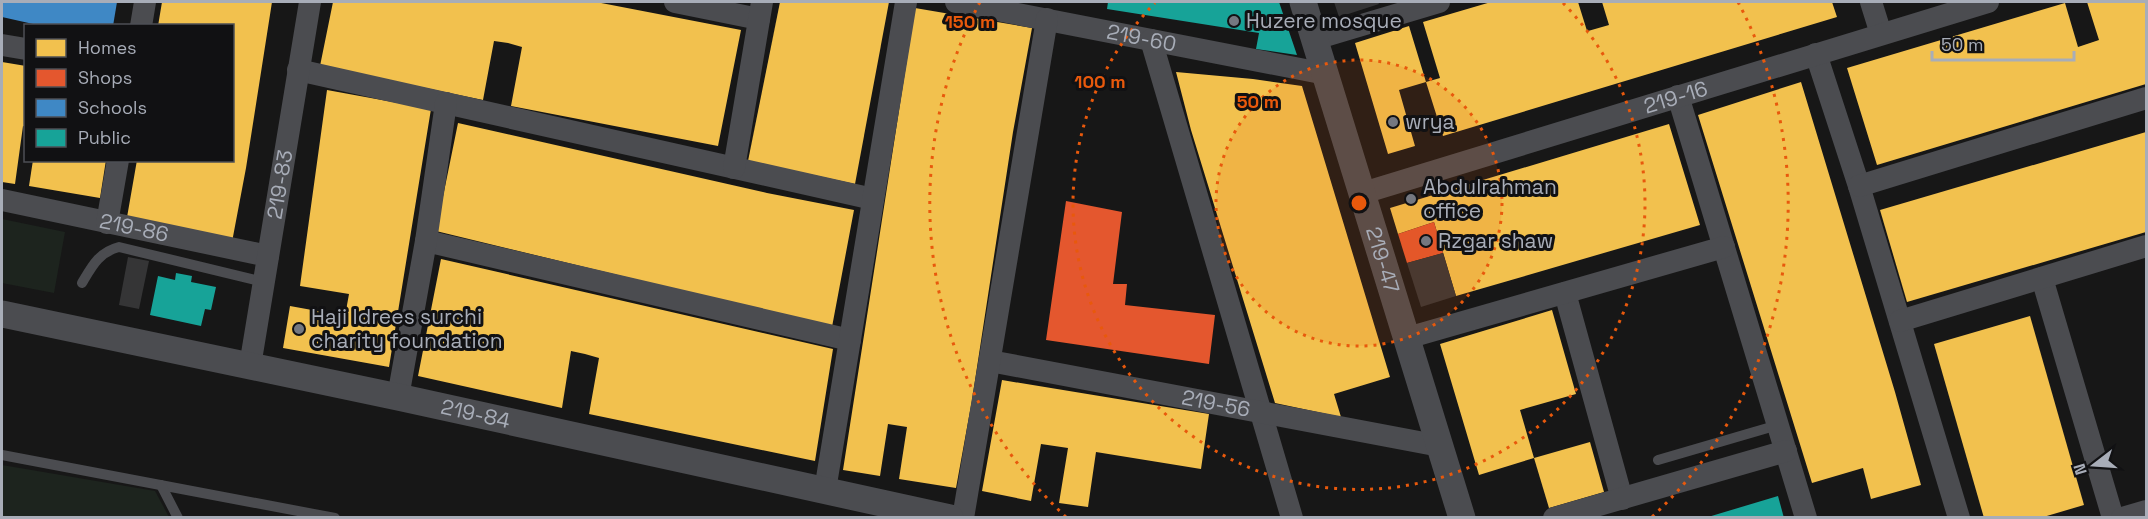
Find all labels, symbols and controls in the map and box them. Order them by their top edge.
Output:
place label: Huzere mosque [1246,7,1402,34]
text: 150 m [945,10,995,33]
marker: Huzere mosque [1227,14,1241,28]
street label: 219-60 [1105,18,1179,58]
legend [24,24,234,162]
scale bar [1932,24,2074,62]
text: 50 m [1941,33,1983,56]
text: Homes [78,36,137,59]
text: Shops [78,66,132,89]
text: 100 m [1074,70,1126,93]
street label: 219-16 [1640,74,1711,119]
text: 50 m [1237,90,1279,113]
text: Schools [78,96,147,119]
place label: wrya [1405,108,1455,135]
marker: wrya [1386,115,1400,129]
text: Public [78,126,131,149]
street label: 219-83 [260,148,298,221]
place label: Abdulrahman office [1423,173,1557,224]
marker: Abdulrahman office [1404,192,1418,206]
centre of rings [1349,193,1369,213]
street label: 219-86 [97,207,171,248]
street label: 219-47 [1360,223,1406,297]
place label: Rzgar shaw [1438,227,1553,254]
marker: Rzgar shaw [1419,234,1433,248]
place label: Haji Idrees surchi charity foundation [311,303,503,354]
marker: Haji Idrees surchi charity foundation [292,322,306,336]
street label: 219-56 [1180,383,1253,423]
street label: 219-84 [439,393,513,434]
north arrow [2064,435,2124,495]
text: N [2069,461,2092,477]

